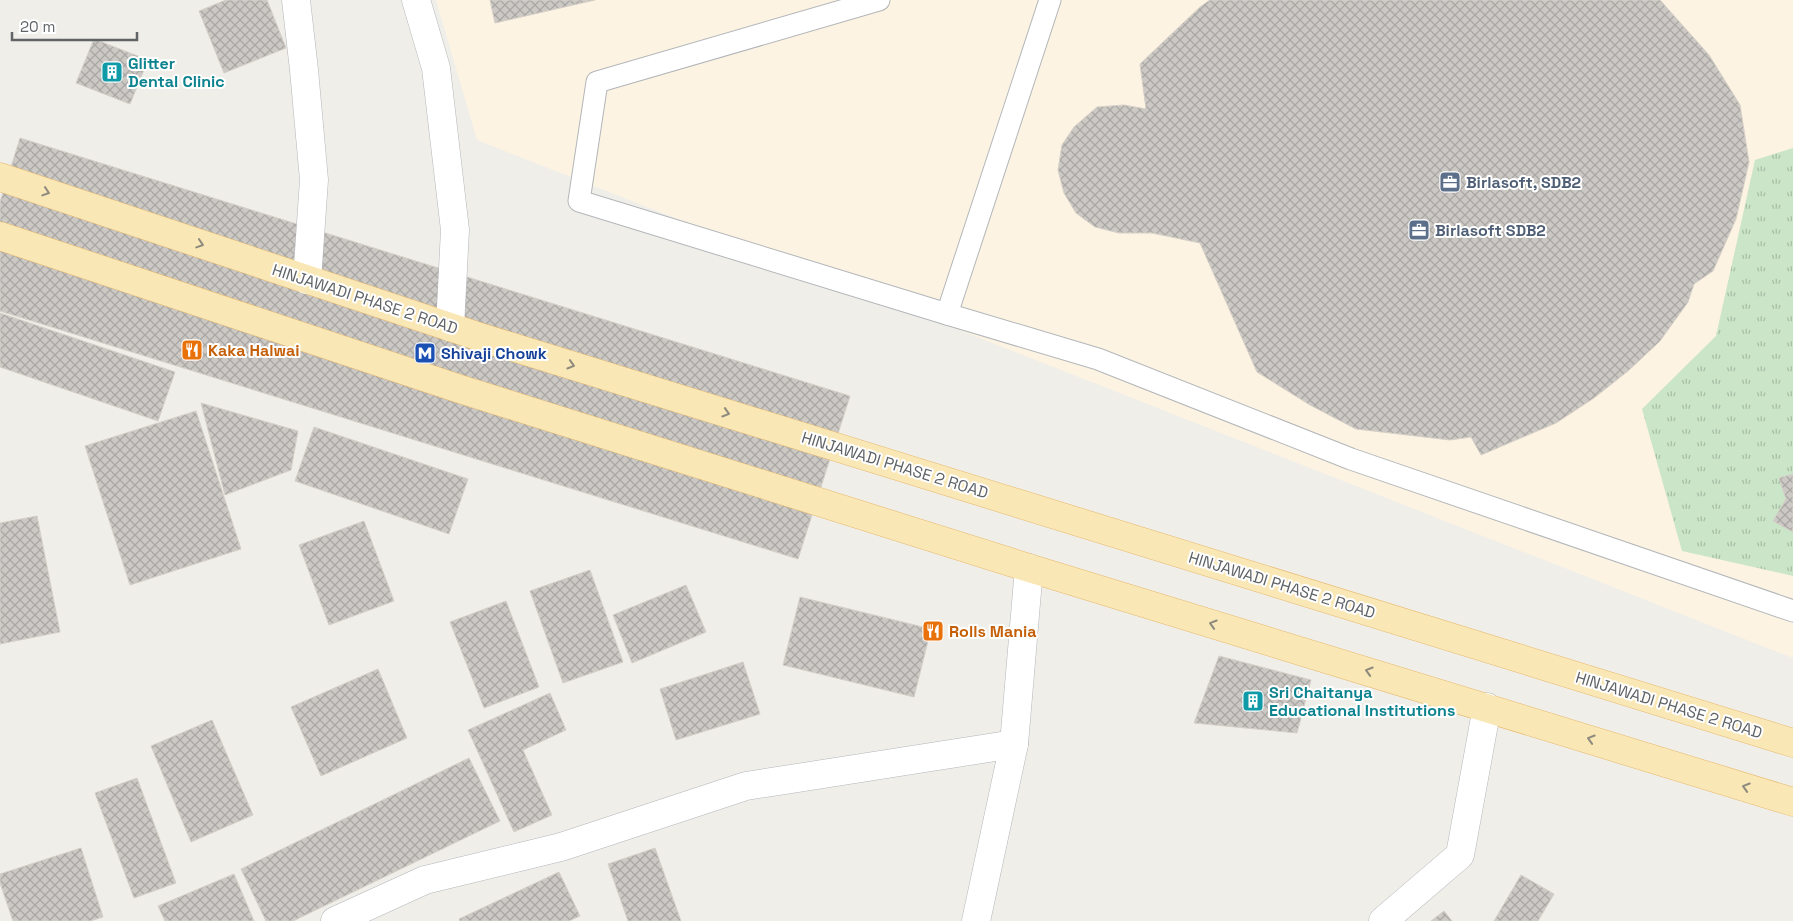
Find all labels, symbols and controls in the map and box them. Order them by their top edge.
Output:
scale bar [12,10,138,42]
text: 20 m [20,17,55,36]
place label: Glitter Dental Clinic [128,53,225,92]
building icon: Glitter Dental Clinic [100,60,124,84]
office icon: Birlasoft, SDB2 [1438,170,1462,194]
place label: Birlasoft, SDB2 [1466,172,1581,193]
one-way arrow [42,187,50,197]
office icon: Birlasoft SDB2 [1407,218,1431,242]
place label: Birlasoft SDB2 [1435,220,1546,241]
one-way arrow [196,238,204,248]
street label: HINJAWADI PHASE 2 ROAD [269,259,461,339]
restaurant icon: Kaka Halwai [180,338,204,362]
place label: Kaka Halwai [208,340,300,361]
metro station icon: Shivaji Chowk [413,341,437,365]
place label: Shivaji Chowk [441,343,547,364]
one-way arrow [566,359,575,369]
one-way arrow [722,408,730,418]
street label: HINJAWADI PHASE 2 ROAD [799,427,991,503]
street label: HINJAWADI PHASE 2 ROAD [1186,547,1378,623]
restaurant icon: Rolls Mania [921,619,945,643]
one-way arrow [1210,619,1218,629]
place label: Rolls Mania [949,621,1037,642]
one-way arrow [1365,667,1374,677]
street label: HINJAWADI PHASE 2 ROAD [1573,667,1765,743]
place label: Sri Chaitanya Educational Institutions [1269,682,1455,721]
building icon: Sri Chaitanya Educational Institutions [1241,689,1265,713]
one-way arrow [1588,735,1596,745]
one-way arrow [1743,783,1751,793]

